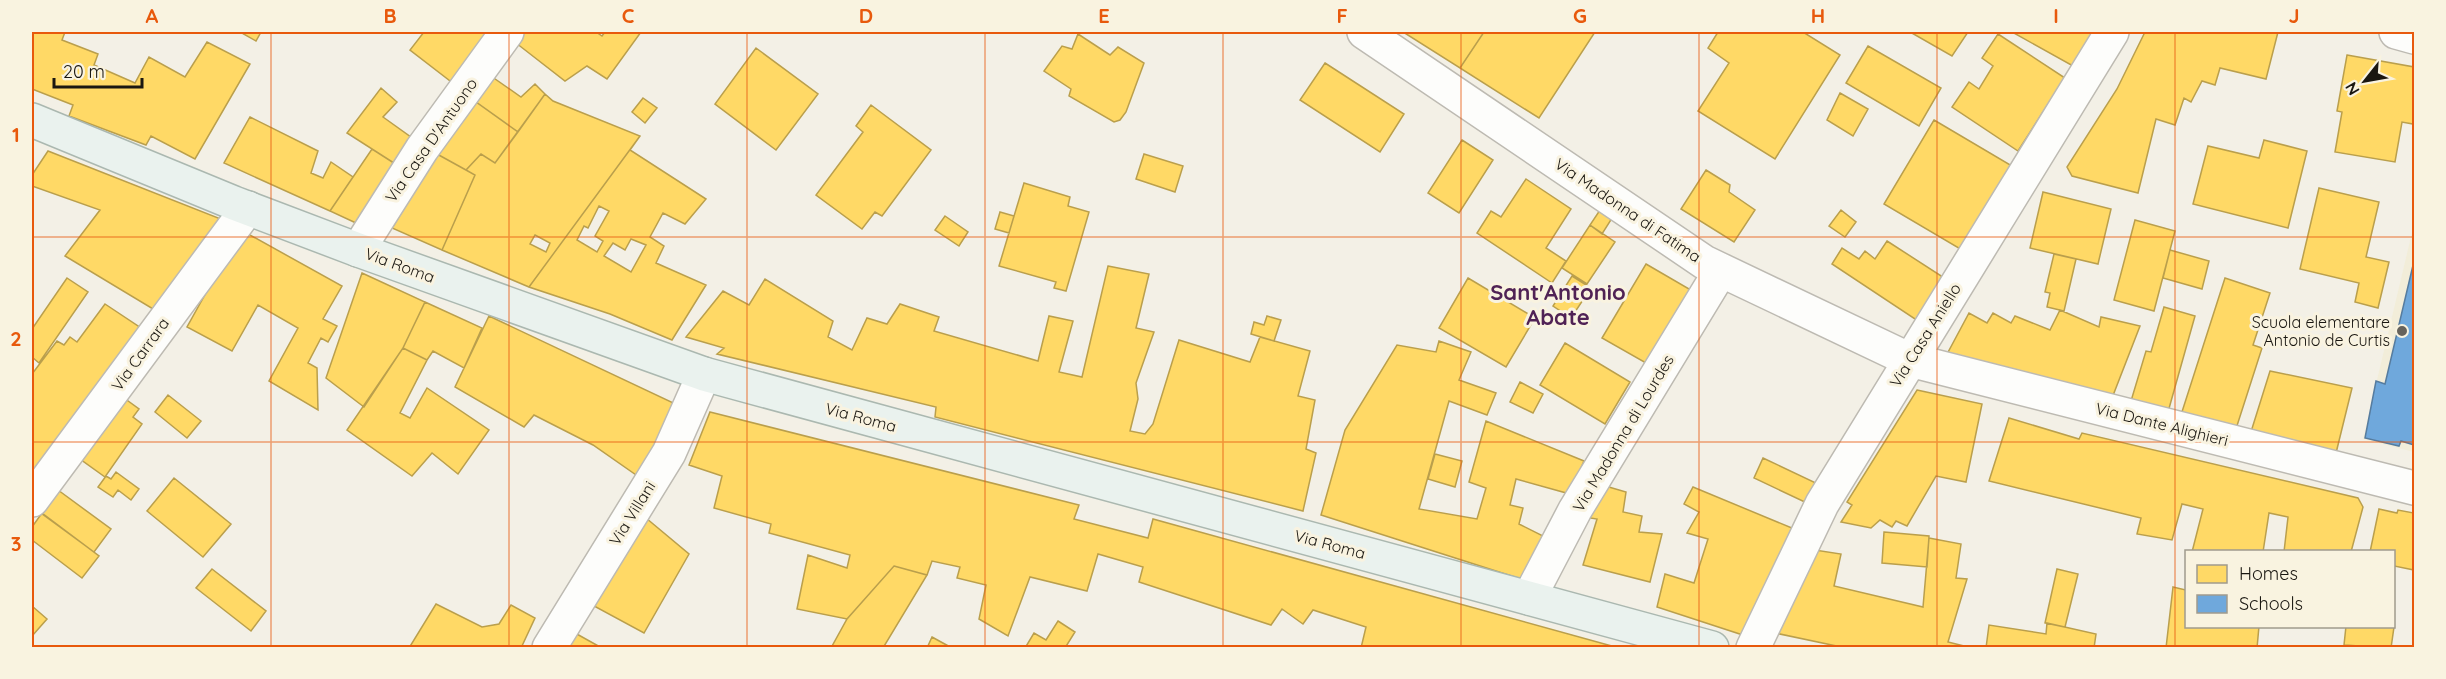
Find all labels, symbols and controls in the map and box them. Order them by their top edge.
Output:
text: A [146,3,159,28]
text: B [383,3,397,28]
text: C [622,3,635,28]
text: D [859,3,873,28]
text: E [1098,3,1110,28]
text: F [1336,3,1348,28]
text: G [1573,3,1587,28]
text: H [1811,3,1825,28]
text: I [2053,3,2059,28]
text: J [2288,3,2300,28]
scale bar [54,51,142,89]
north arrow [2335,51,2395,111]
text: 20 m [63,60,105,83]
street label: Via Casa D'Antuono [381,74,481,206]
text: N [2341,79,2364,99]
text: 1 [12,122,20,147]
street label: Via Madonna di Fatima [1551,154,1705,266]
street label: Via Roma [362,243,438,287]
district label: Sant'Antonio Abate [1490,278,1626,331]
street label: Via Casa Aniello [1885,279,1965,391]
place label: Scuola elementare Antonio de Curtis [2252,312,2390,350]
street label: Via Carrara [107,313,173,395]
marker: Scuola elementare Antonio de Curtis [2395,324,2409,338]
text: 2 [10,326,22,351]
street label: Via Madonna di Lourdes [1568,351,1678,515]
street label: Via Roma [823,398,899,436]
street label: Via Dante Alighieri [2094,398,2230,450]
street label: Via Villani [604,477,660,549]
street label: Via Roma [1292,525,1368,563]
text: 3 [11,531,21,556]
legend [2185,550,2395,628]
text: Homes [2239,562,2298,585]
text: Schools [2239,592,2303,615]

